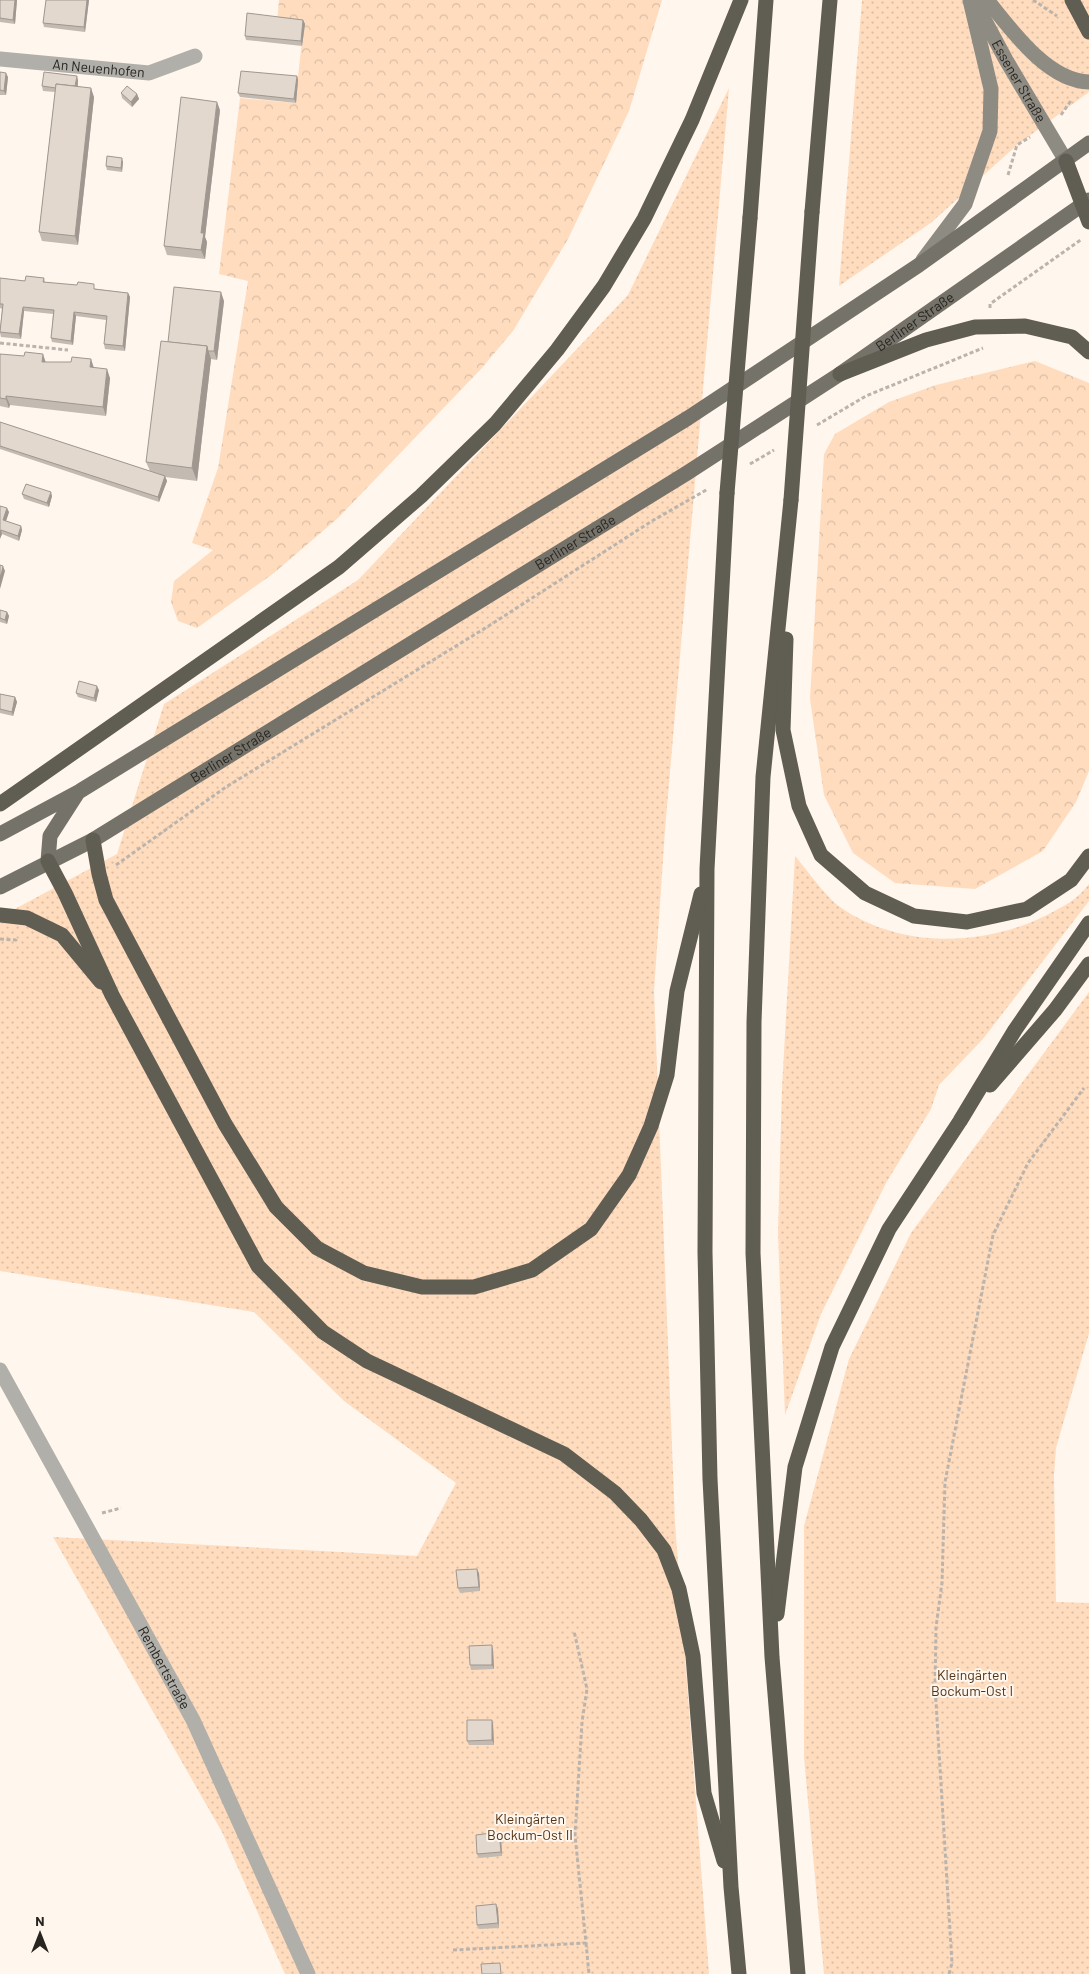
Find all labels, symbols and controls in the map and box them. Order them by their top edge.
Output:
street label: Essener Straße [989,37,1050,125]
street label: An Neuenhofen [52,55,146,81]
street label: Berliner Straße [872,288,957,355]
street label: Berliner Straße [531,510,618,573]
street label: Berliner Straße [187,723,274,786]
street label: Rembertstraße [135,1623,194,1712]
park label: Kleingärten Bockum-Ost I [931,1666,1013,1699]
park label: Kleingärten Bockum-Ost II [487,1810,573,1843]
north arrow [15,1909,65,1959]
text: N [35,1912,45,1929]

